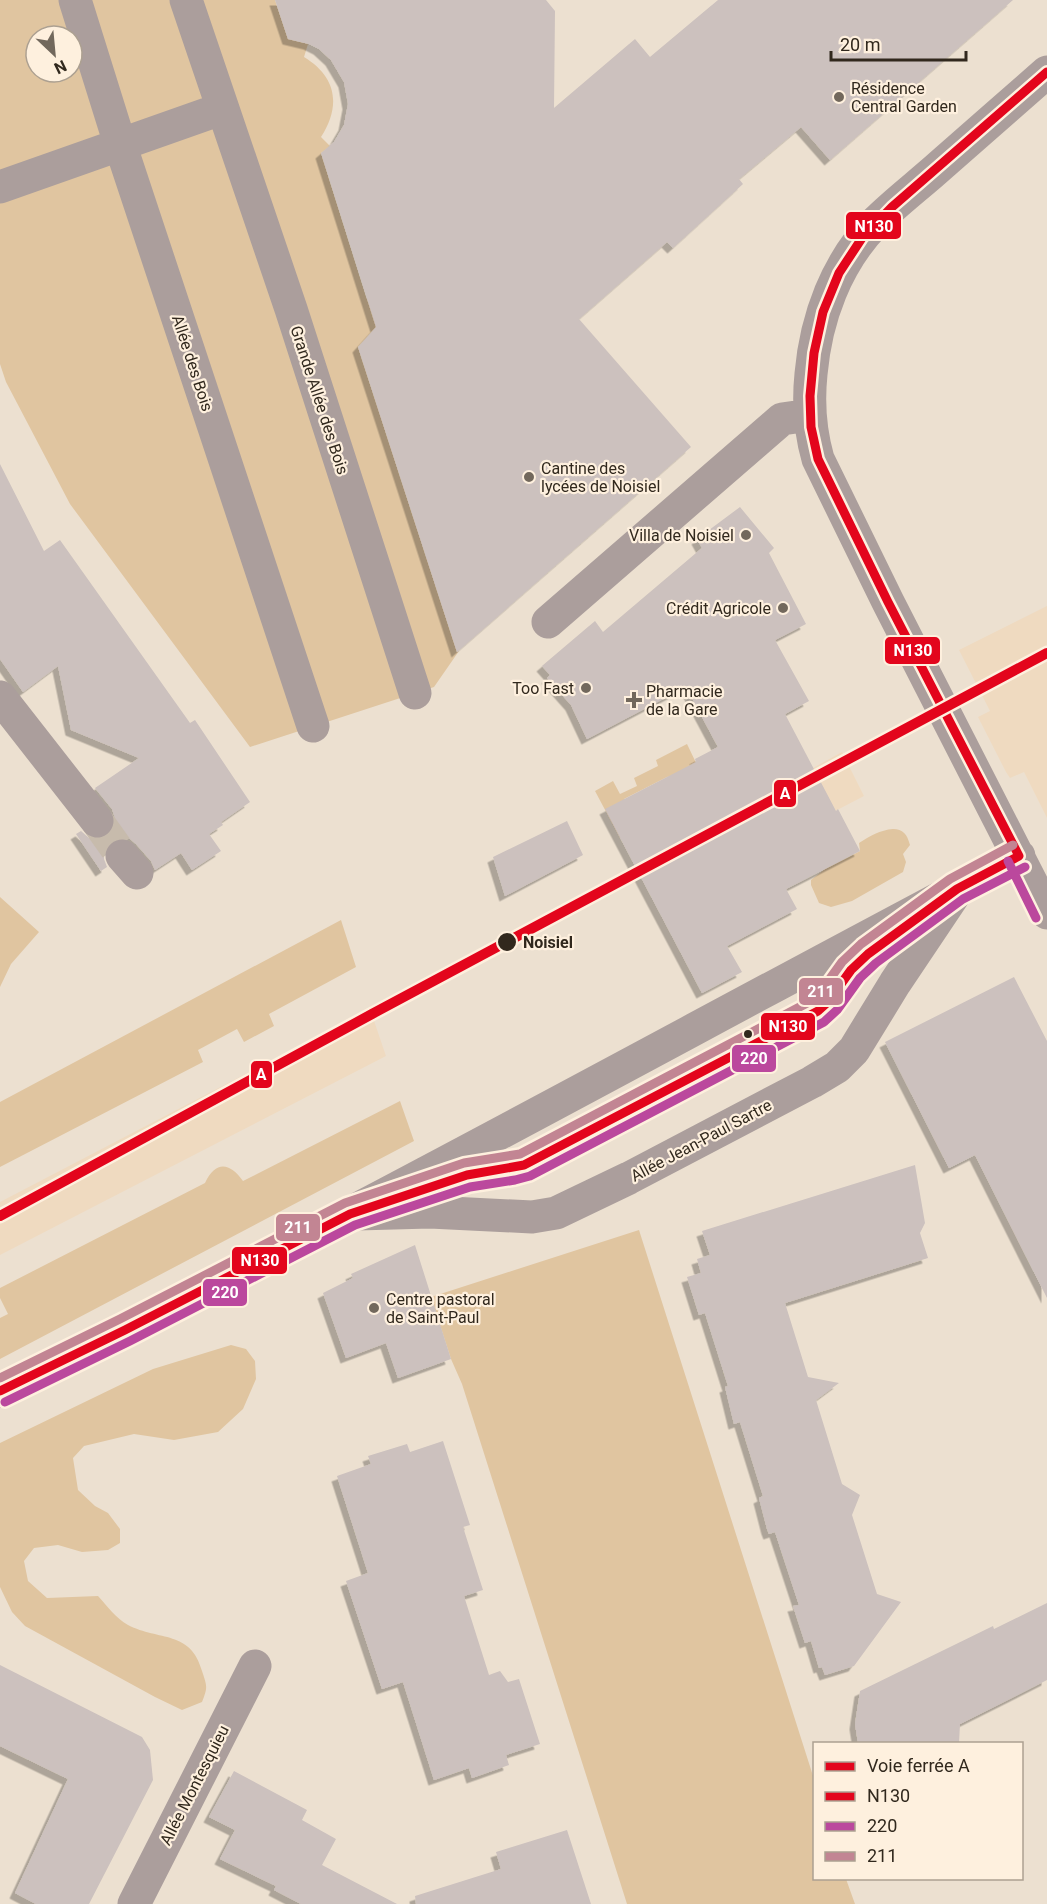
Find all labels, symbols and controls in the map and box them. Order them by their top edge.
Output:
north arrow [24,24,84,84]
scale bar [831,24,966,62]
text: 20 m [840,34,880,55]
text: N [51,56,70,78]
place label: Résidence Central Garden [851,79,957,116]
marker: Résidence Central Garden [832,90,846,104]
line badge: N130 [845,211,902,240]
text: N130 [855,217,893,236]
street label: Allée des Bois [168,313,217,414]
street label: Grande Allée des Bois [287,323,353,477]
place label: Cantine des lycées de Noisiel [541,459,660,496]
marker: Cantine des lycées de Noisiel [522,470,536,484]
place label: Villa de Noisiel [629,526,734,545]
marker: Villa de Noisiel [739,528,753,542]
place label: Crédit Agricole [666,599,771,618]
marker: Crédit Agricole [776,601,790,615]
line badge: N130 [884,636,941,665]
text: N130 [894,641,932,660]
place label: Too Fast [512,679,574,698]
marker: Too Fast [579,681,593,695]
place label: Pharmacie de la Gare [646,682,723,719]
marker: Pharmacie de la Gare [627,693,641,707]
line badge: A [773,779,797,808]
text: A [780,784,791,803]
marker: Noisiel [496,931,518,953]
place label: Noisiel [523,933,573,952]
line badge: 211 [798,977,844,1006]
text: 211 [807,982,835,1001]
line badge: N130 [760,1012,816,1041]
text: N130 [769,1017,807,1036]
unlabelled marker [742,1028,754,1040]
line badge: 220 [731,1044,777,1073]
text: 220 [740,1049,768,1068]
line badge: A [250,1060,273,1089]
text: A [256,1065,267,1084]
street label: Allée Jean-Paul Sartre [628,1095,775,1186]
line badge: 211 [275,1213,321,1242]
text: 211 [284,1218,312,1237]
line badge: N130 [231,1246,288,1275]
text: N130 [241,1251,279,1270]
line badge: 220 [202,1278,248,1307]
text: 220 [211,1283,239,1302]
place label: Centre pastoral de Saint-Paul [386,1290,495,1327]
marker: Centre pastoral de Saint-Paul [367,1301,381,1315]
street label: Allée Montesquieu [156,1722,233,1848]
legend [813,1742,1023,1880]
text: Voie ferrée A [867,1755,970,1776]
text: N130 [867,1785,910,1806]
text: 220 [867,1815,897,1836]
text: 211 [867,1845,897,1866]

